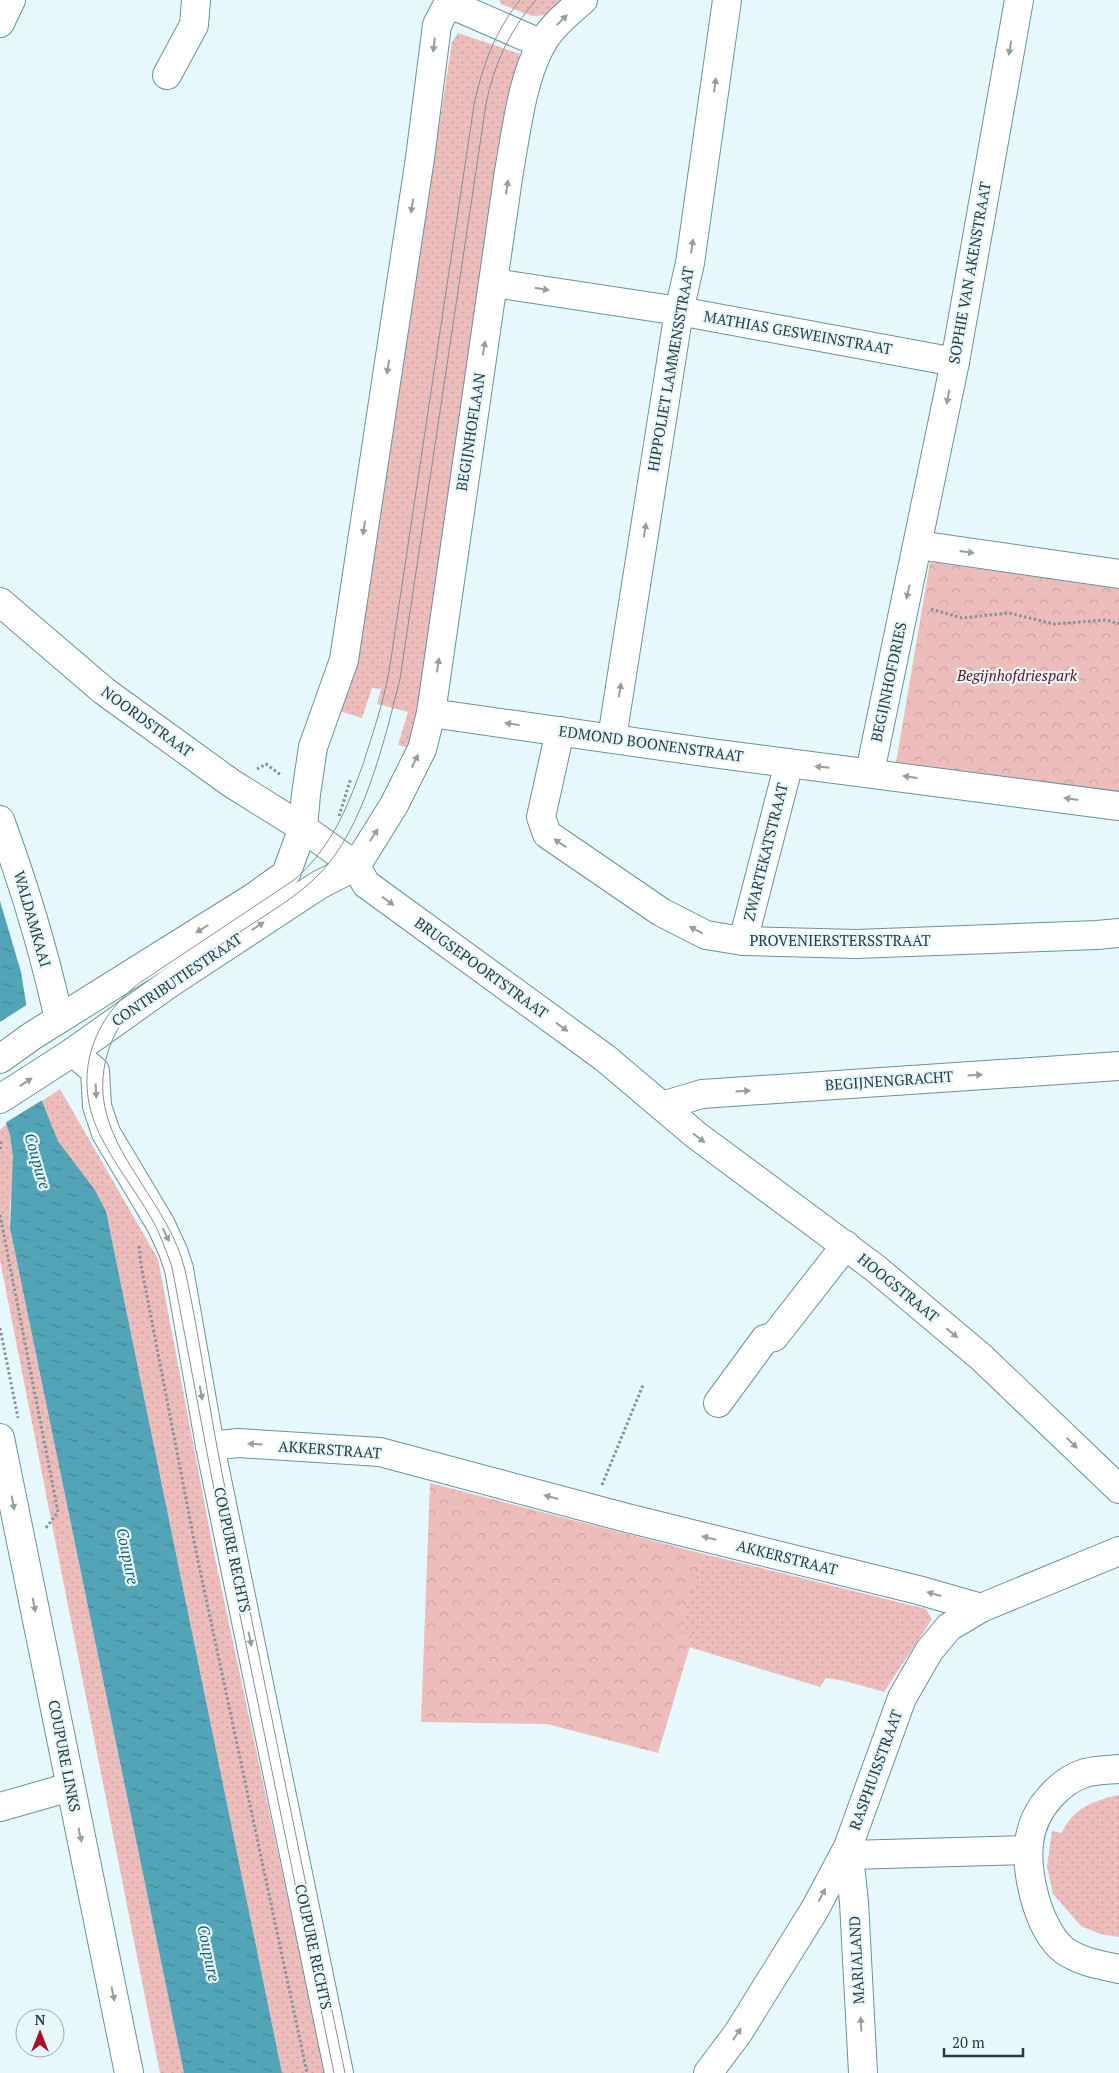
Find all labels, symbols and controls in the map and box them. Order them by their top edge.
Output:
one-way arrow [556,14,568,26]
one-way arrow [430,37,438,53]
one-way arrow [1006,40,1014,56]
one-way arrow [711,77,719,93]
one-way arrow [503,179,511,195]
street label: SOPHIE VAN AKENSTRAAT [943,180,995,365]
one-way arrow [408,198,416,214]
one-way arrow [688,238,696,254]
street label: HIPPOLIET LAMMENSSTRAAT [642,265,698,473]
one-way arrow [535,285,551,293]
street label: MATHIAS GESWEINSTRAAT [702,306,894,358]
one-way arrow [480,340,488,356]
one-way arrow [383,359,391,375]
street label: BEGIJNHOFLAAN [451,371,489,492]
one-way arrow [943,390,951,406]
one-way arrow [360,520,368,536]
one-way arrow [641,521,649,537]
one-way arrow [959,548,975,556]
one-way arrow [904,585,912,600]
street label: BEGIJNHOFDRIES [866,620,910,744]
one-way arrow [434,656,442,672]
park label: Begijnhofdriespark [956,665,1078,685]
street label: NOORDSTRAAT [98,681,197,761]
one-way arrow [616,682,624,698]
one-way arrow [504,719,520,727]
street label: EDMOND BOONENSTRAAT [558,720,745,766]
one-way arrow [411,754,420,769]
one-way arrow [814,763,830,771]
one-way arrow [901,773,917,781]
street label: ZWARTEKATSTRAAT [738,781,792,923]
one-way arrow [1062,795,1078,803]
one-way arrow [369,828,379,842]
one-way arrow [553,838,566,847]
street label: WALDAMKAAI [10,868,56,969]
one-way arrow [382,895,395,905]
street label: BRUGSEPOORTSTRAAT [411,912,552,1022]
one-way arrow [251,921,264,930]
one-way arrow [195,925,208,934]
one-way arrow [689,926,704,934]
street label: CONTRIBUTIESTRAAT [107,928,246,1030]
street label: PROVENIERSTERSSTRAAT [749,930,931,950]
one-way arrow [555,1022,568,1033]
street label: BEGIJNENGRACHT [824,1066,954,1094]
one-way arrow [968,1071,984,1079]
one-way arrow [19,1077,32,1087]
one-way arrow [92,1083,100,1099]
one-way arrow [736,1086,752,1094]
water label: Coupure [20,1130,56,1192]
one-way arrow [692,1132,705,1143]
one-way arrow [162,1228,170,1242]
street label: HOOGSTRAAT [854,1248,943,1326]
one-way arrow [946,1327,959,1338]
one-way arrow [197,1386,205,1402]
street label: AKKERSTRAAT [278,1435,382,1463]
one-way arrow [1066,1437,1078,1449]
one-way arrow [247,1440,263,1448]
street label: COUPURE RECHTS [210,1485,256,1614]
one-way arrow [544,1493,559,1501]
one-way arrow [9,1496,17,1511]
water label: Coupure [111,1526,145,1586]
one-way arrow [701,1534,716,1542]
street label: AKKERSTRAAT [735,1535,840,1579]
one-way arrow [927,1590,942,1598]
one-way arrow [30,1598,38,1614]
one-way arrow [246,1631,254,1646]
street label: COUPURE LINKS [44,1698,86,1814]
street label: RASPHUISSTRAAT [844,1707,906,1833]
one-way arrow [76,1828,84,1843]
street label: COUPURE RECHTS [291,1882,337,2011]
one-way arrow [818,1888,826,1903]
street label: MARIALAND [844,1915,868,2005]
water label: Coupure [192,1923,226,1983]
one-way arrow [109,1987,117,2003]
north arrow [15,2008,65,2058]
text: N [35,2010,46,2029]
one-way arrow [856,2016,864,2032]
scale bar [944,2026,1023,2058]
one-way arrow [732,2027,742,2041]
text: 20 m [952,2032,985,2052]

